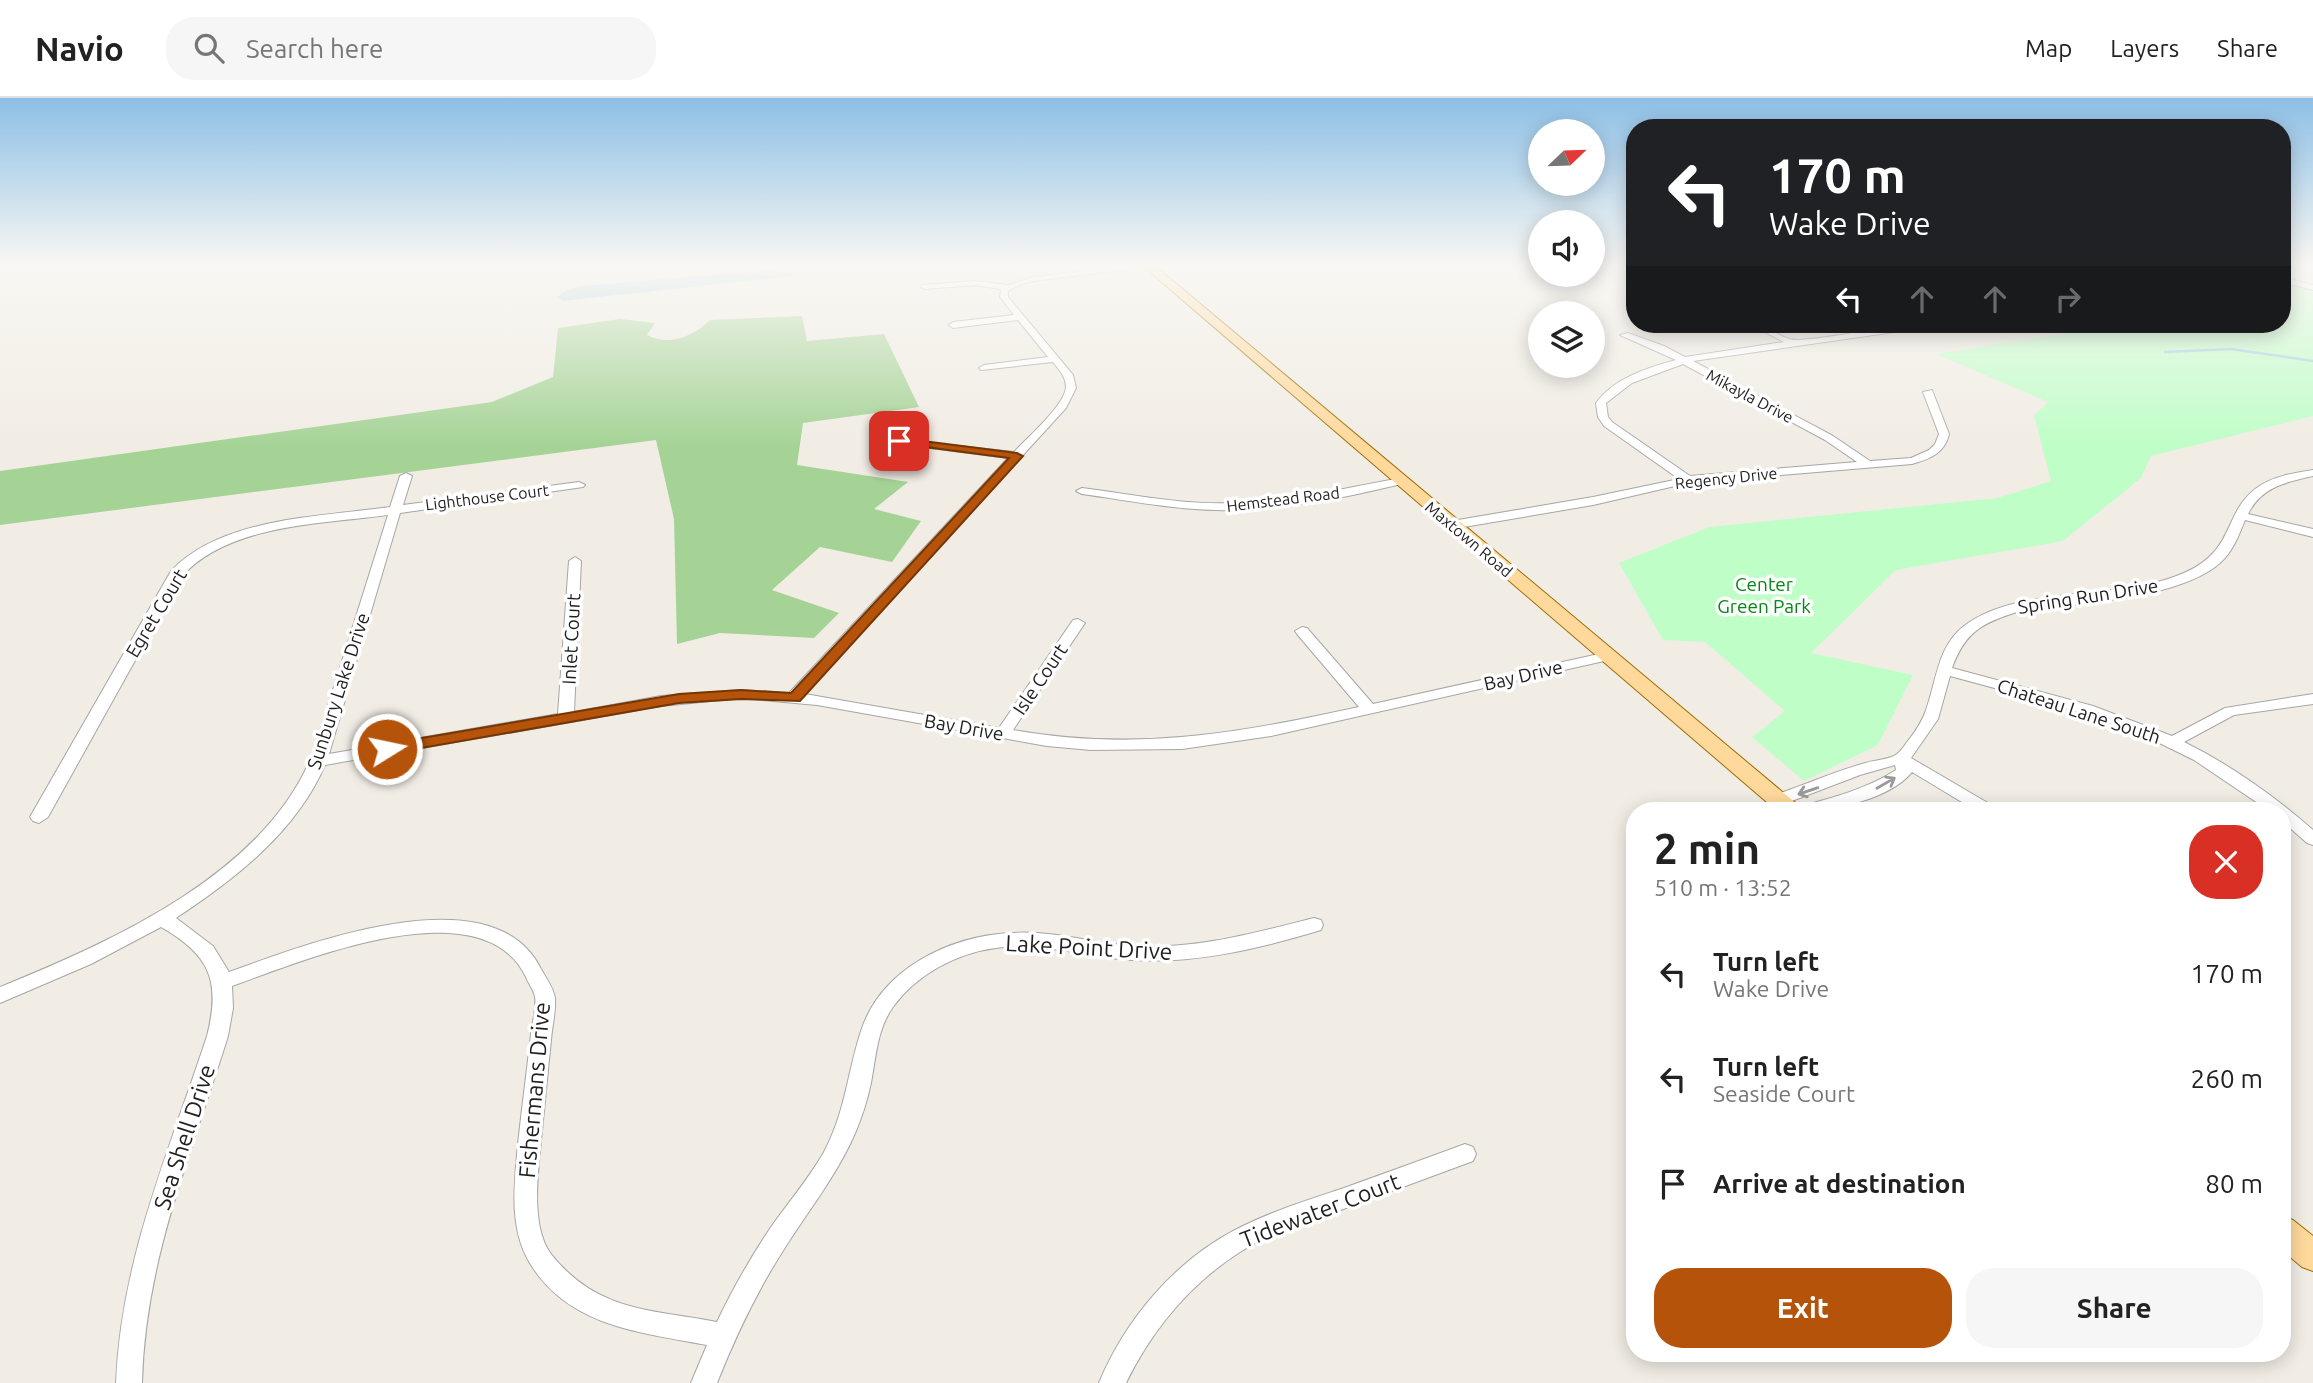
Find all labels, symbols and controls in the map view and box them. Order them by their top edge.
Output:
search box [166,17,656,80]
icon: search [190,29,228,67]
text: Navio [35,30,124,67]
text: Search here [246,34,383,63]
text: Map [2025,35,2072,62]
text: Layers [2110,35,2179,62]
text: Share [2217,35,2278,62]
north arrow [1528,119,1605,196]
map controls [1528,119,1605,378]
icon: left [1654,147,1745,238]
text: 170 m [1769,147,1906,202]
text: Wake Drive [1769,205,1931,241]
button: sound [1528,210,1605,287]
icon: left [1830,280,1868,318]
icon: ahead [1903,280,1941,318]
icon: ahead [1976,280,2014,318]
icon: right [2049,280,2087,318]
button: layers [1528,301,1605,378]
street label: Mikayla Drive [1704,366,1796,426]
pin [869,411,929,471]
icon: arrive [880,422,918,460]
street label: Regency Drive [1674,464,1778,492]
street label: Lighthouse Court [424,480,551,514]
street label: Hemstead Road [1225,483,1341,515]
street label: Maxtown Road [1422,497,1516,581]
street label: Egret Court [121,564,191,661]
park label: Center Green Park [1717,573,1811,617]
street label: Spring Run Drive [2016,574,2160,618]
street label: Inlet Court [558,592,584,685]
street label: Sunbury Lake Drive [302,610,374,772]
street label: Isle Court [1008,639,1072,719]
street label: Bay Drive [1481,655,1565,695]
street label: Chateau Lane South [1995,674,2163,748]
street label: Bay Drive [923,709,1005,745]
position arrow [350,712,424,786]
one-way arrow [1875,776,1896,789]
one-way arrow [1797,786,1819,798]
text: 2 min [1654,825,1760,872]
button: close [2189,825,2263,899]
text: 510 m · 13:52 [1654,875,1792,900]
street label: Lake Point Drive [1005,930,1173,964]
text: Turn left [1713,947,1819,976]
icon: left [1654,955,1692,993]
text: 170 m [2191,959,2263,988]
text: Wake Drive [1713,976,1829,1001]
street label: Fishermans Drive [514,1001,554,1179]
text: Turn left [1713,1052,1819,1081]
icon: left [1654,1060,1692,1098]
street label: Sea Shell Drive [149,1061,219,1213]
text: 260 m [2191,1064,2263,1093]
text: Seaside Court [1713,1081,1855,1106]
icon: arrive [1654,1165,1692,1203]
street label: Tidewater Court [1237,1168,1403,1252]
text: Arrive at destination [1713,1169,1966,1198]
text: 80 m [2205,1169,2263,1198]
button: Exit [1654,1268,1952,1348]
button: Share [1966,1268,2263,1348]

